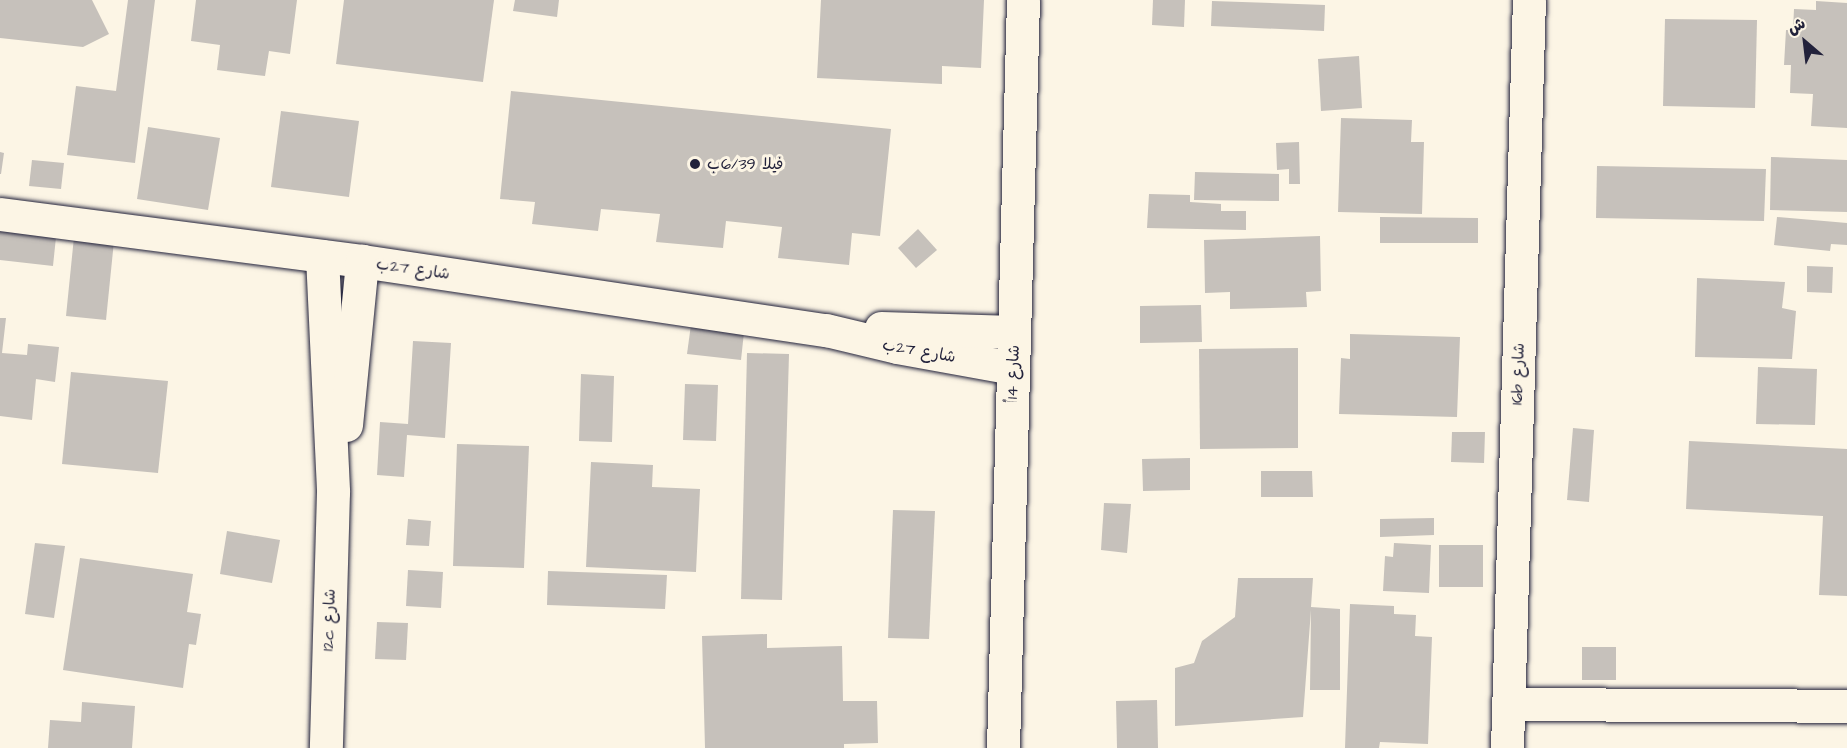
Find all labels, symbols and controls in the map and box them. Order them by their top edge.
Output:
north arrow [1775,12,1835,72]
text: ش [1784,12,1809,40]
place label: فيلا 6/39ب [707,154,783,174]
marker: فيلا 6/39ب [688,157,702,171]
street label: شارع 27ب [375,254,451,284]
street label: شارع 27ب [881,335,957,367]
street label: 16b شارع [1507,343,1529,405]
street label: شارع 14أ [1002,345,1024,403]
street label: 12c شارع [318,589,340,651]

